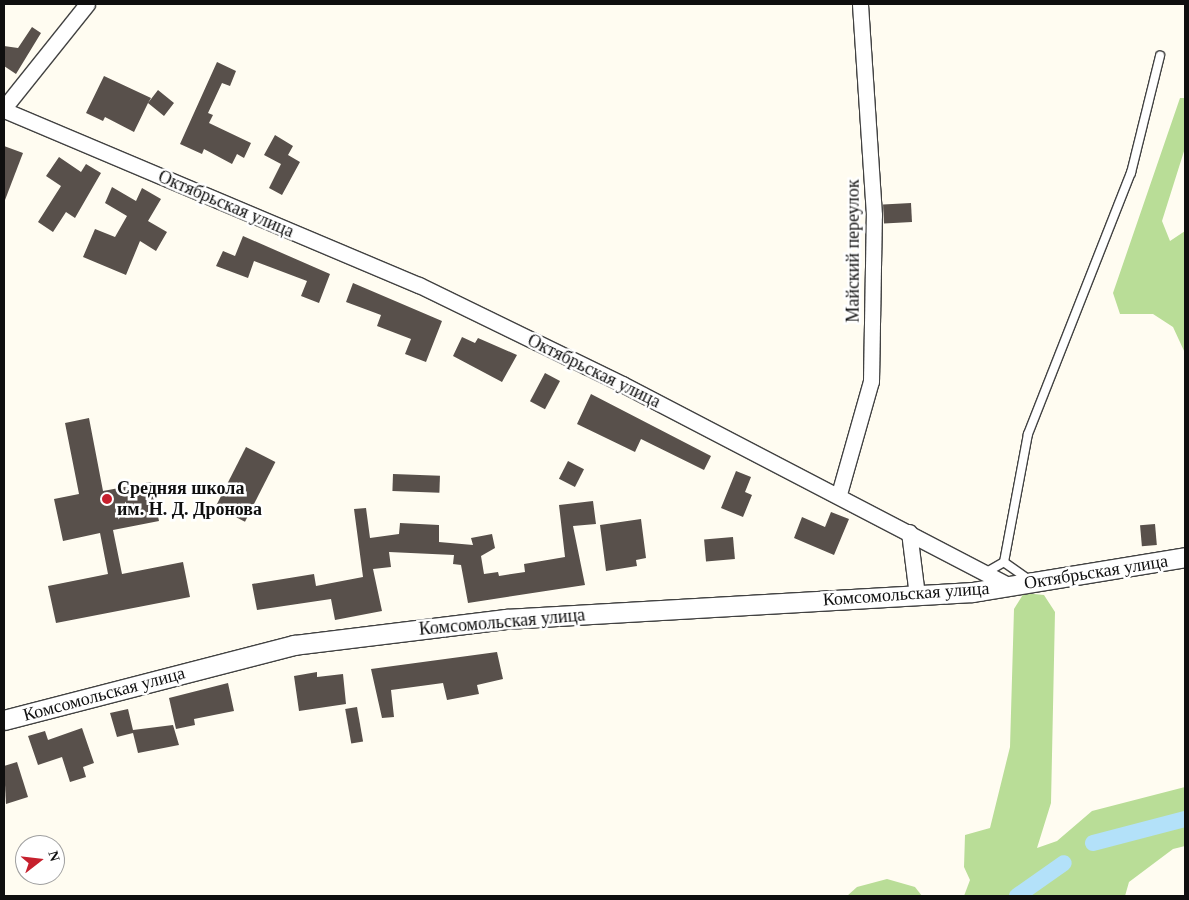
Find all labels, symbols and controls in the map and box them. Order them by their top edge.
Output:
street label: Октябрьская улица [155,166,297,242]
street label: Майский переулок [842,179,864,323]
street label: Октябрьская улица [524,329,664,413]
place label: Средняя школа им. Н. Д. Дронова [117,478,262,520]
marker: Средняя школа им. Н. Д. Дронова [101,493,113,505]
street label: Октябрьская улица [1022,550,1170,594]
street label: Комсомольская улица [822,577,990,611]
street label: Комсомольская улица [418,604,586,640]
street label: Комсомольская улица [21,662,187,726]
north arrow [15,835,65,885]
text: N [45,849,63,863]

